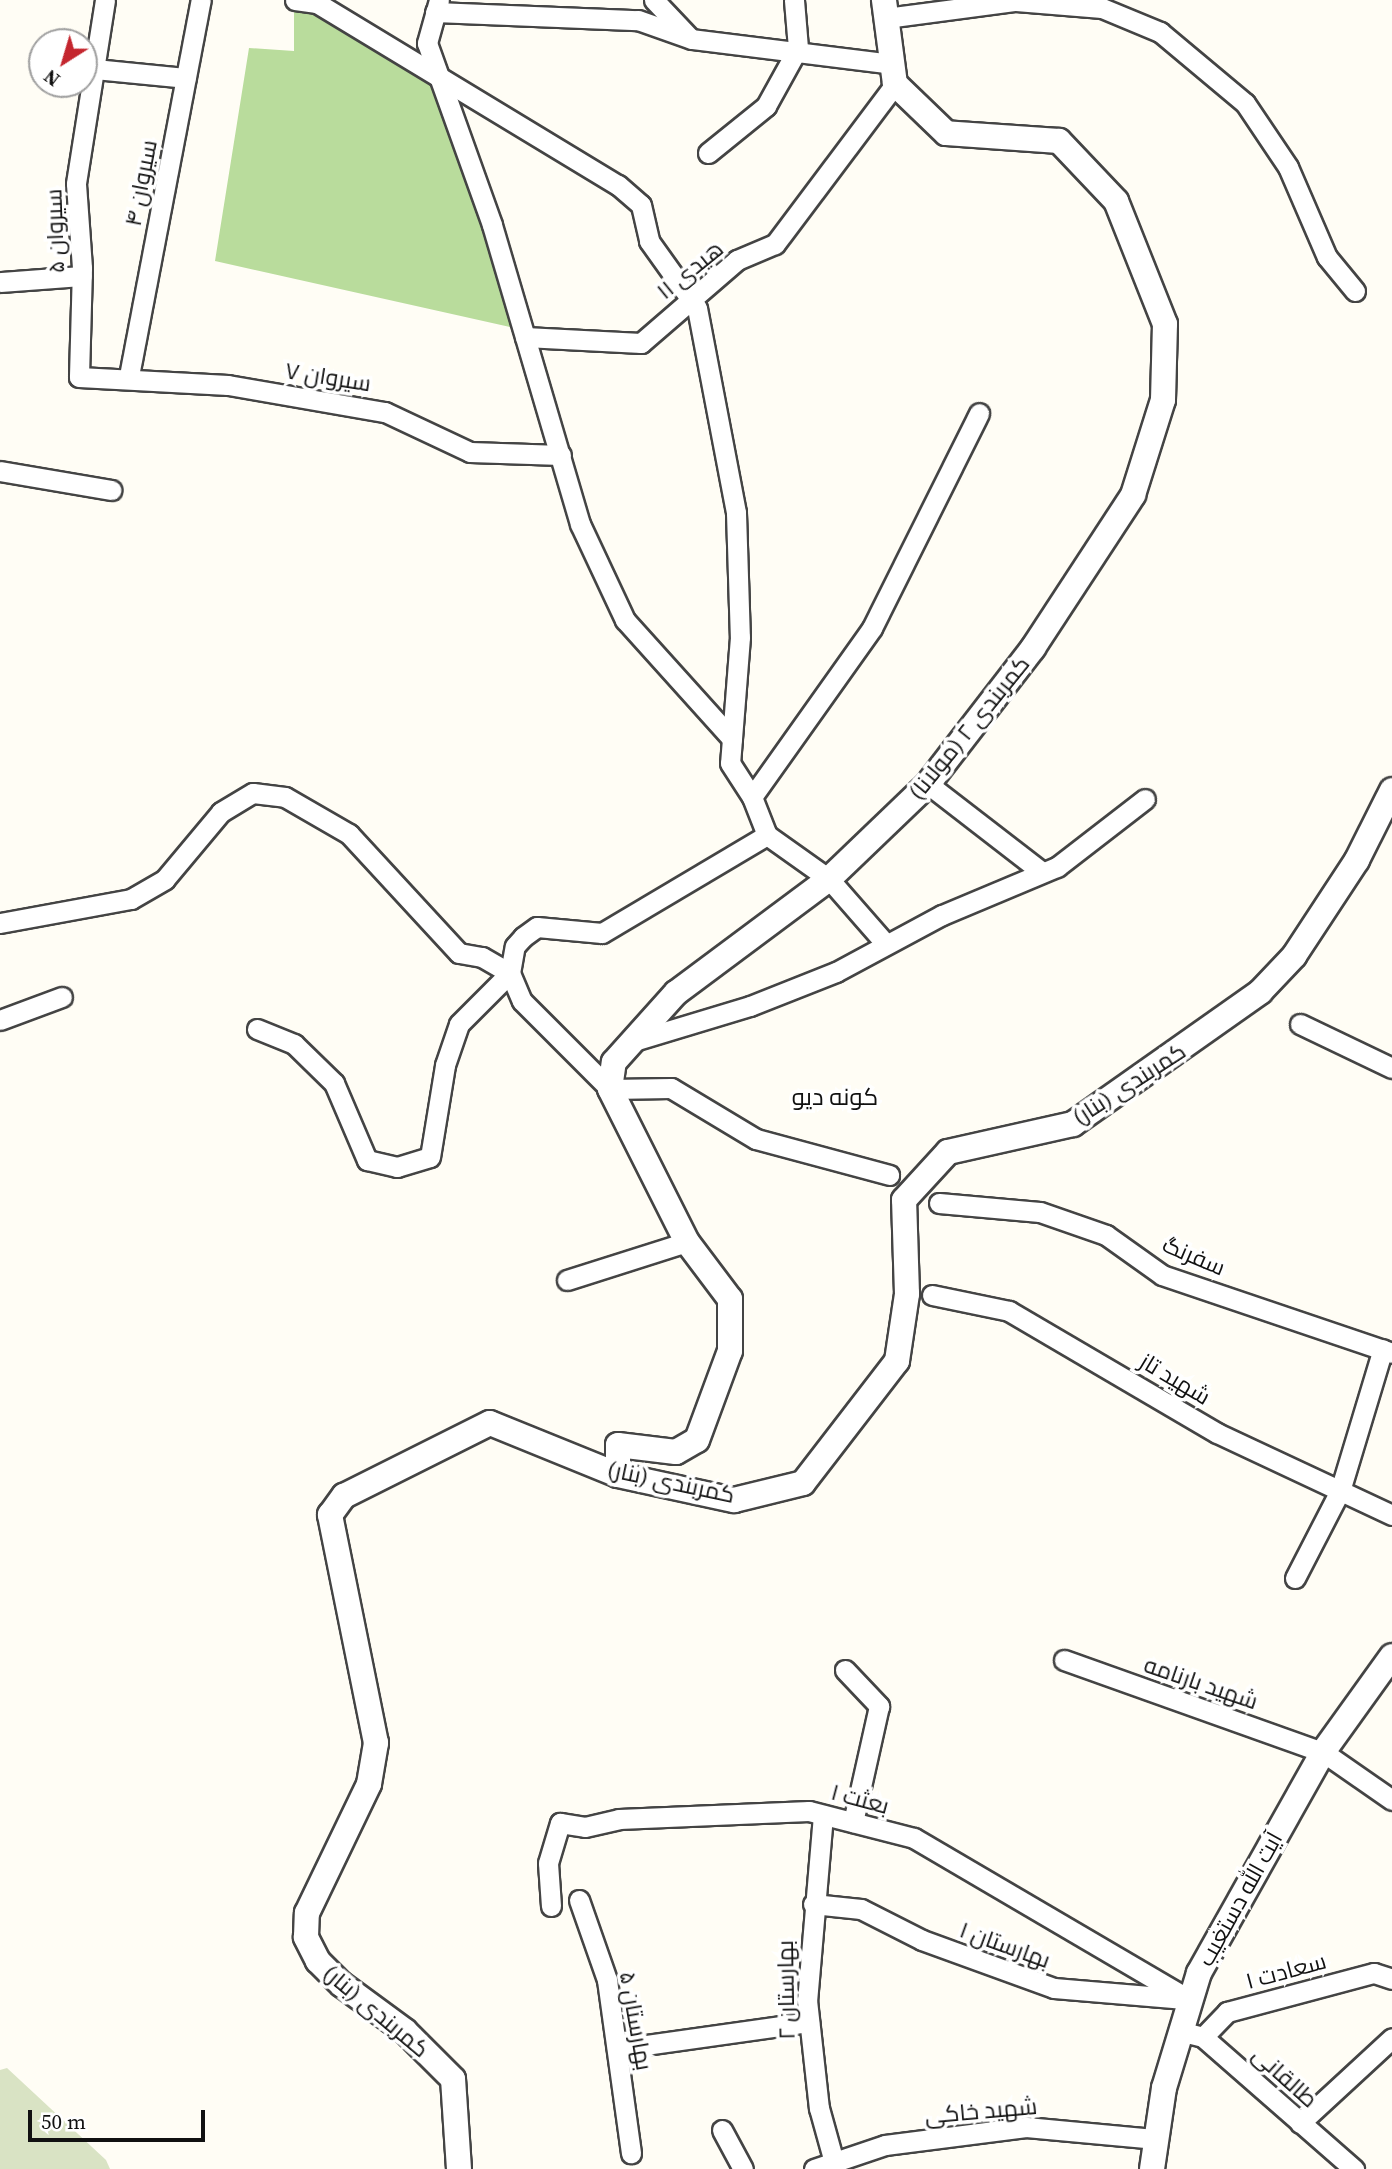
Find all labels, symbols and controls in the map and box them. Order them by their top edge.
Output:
north arrow [28,28,98,98]
text: N [38,64,65,93]
street label: سیروان ۴ [119,137,163,229]
street label: سیروان ۵ [40,188,70,274]
street label: هیدی ۱۱ [651,235,729,305]
street label: سیروان ۷ [283,357,373,397]
street label: کمربندی ۲ (مولانا) [903,651,1035,805]
street label: کمربندی (بنار) [1067,1037,1191,1131]
district label: کونه دیو [792,1083,878,1111]
street label: سفرنگ [1158,1230,1230,1282]
street label: شهید تاز [1135,1347,1215,1411]
street label: کمربندی (بنار) [605,1455,737,1509]
street label: شهید بارنامه [1140,1651,1262,1715]
street label: بعثت ۱ [828,1778,892,1820]
street label: آیت الله دستغیب [1192,1827,1288,1971]
street label: بهارستان ۱ [956,1916,1054,1974]
street label: بهارستان ۲ [771,1940,801,2040]
street label: سعادت ۱ [1243,1947,1329,1995]
street label: کمربندی (بنار) [318,1959,434,2063]
street label: بهارستان ۵ [614,1969,658,2073]
street label: طالقانی [1247,2041,1323,2113]
street label: شهید خاکی [924,2092,1038,2130]
scale bar [32,2096,208,2140]
text: 50 m [41,2107,86,2136]

